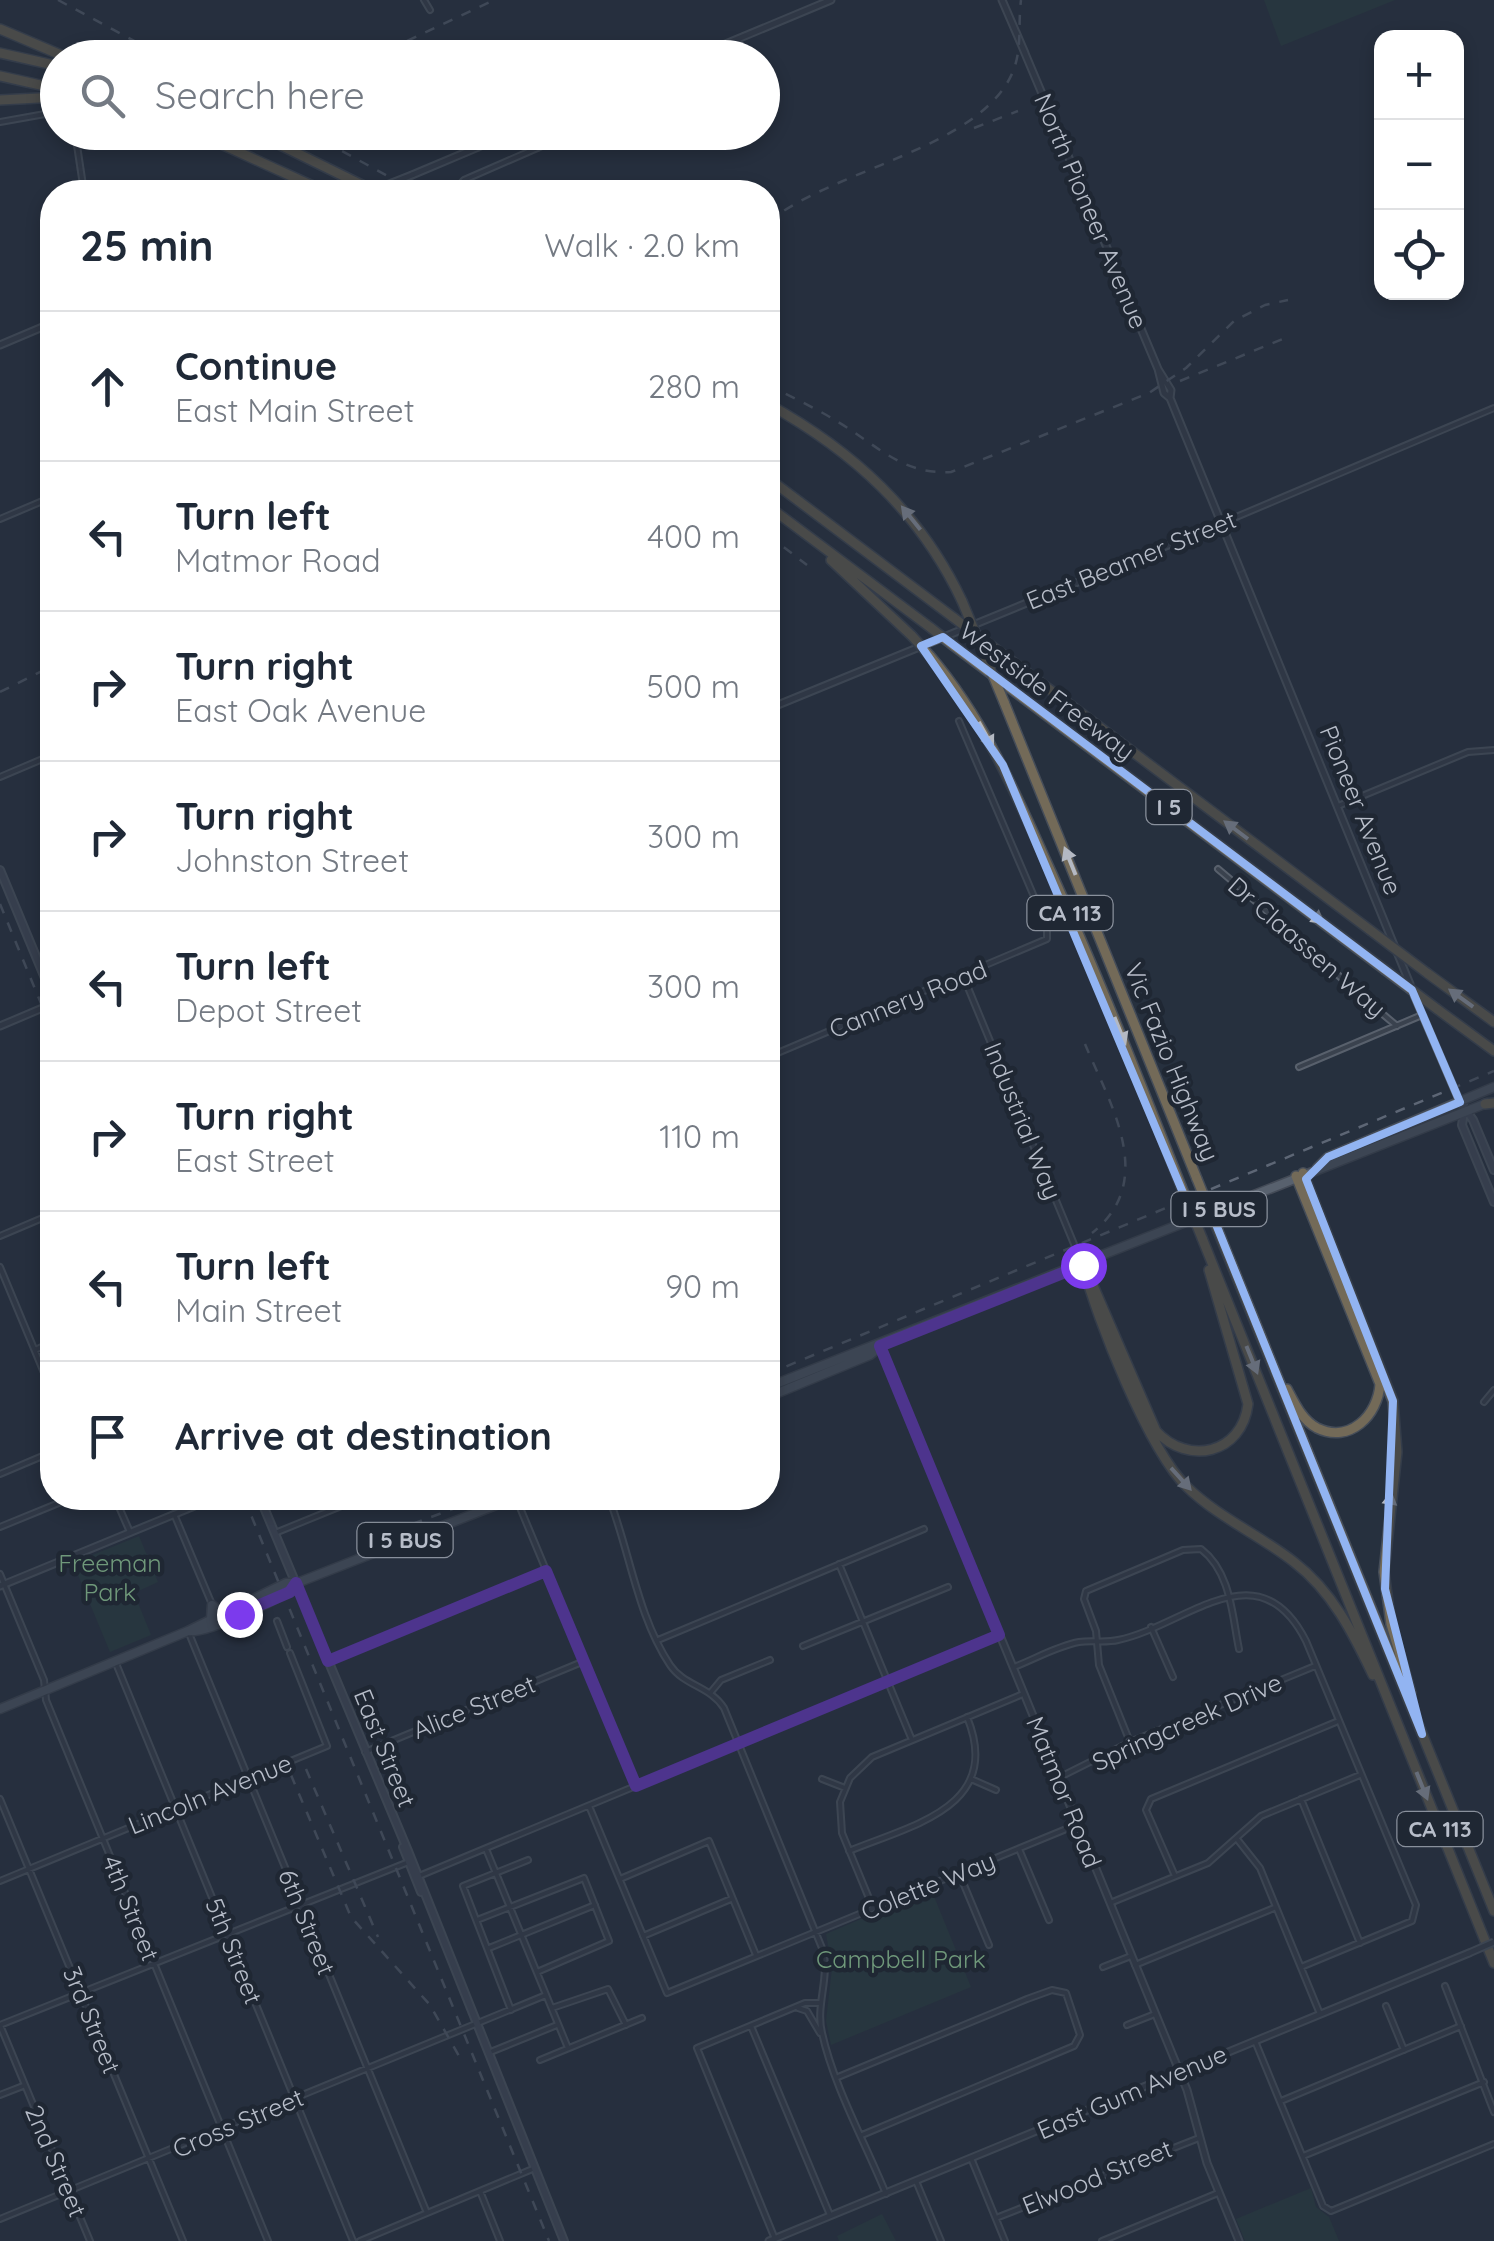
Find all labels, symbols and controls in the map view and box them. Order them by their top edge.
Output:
map controls [1374,30,1464,300]
button: + [1374,30,1464,120]
search box [40,40,780,150]
icon: search [75,68,130,123]
text: Search here [155,71,365,119]
street label: North Pioneer Avenue [1028,89,1155,333]
button: − [1374,120,1464,210]
button: locate [1374,210,1464,300]
text: 25 min [80,219,214,272]
text: Walk · 2.0 km [544,225,740,265]
text: Continue [175,342,337,390]
icon: ahead [80,359,135,414]
text: 280 m [648,366,740,406]
text: East Main Street [175,390,415,430]
text: Turn left [175,492,331,540]
street label: East Beamer Street [1021,503,1240,616]
one-way arrow [901,506,922,531]
icon: left [80,509,135,564]
text: 400 m [647,516,740,556]
text: Matmor Road [175,540,381,580]
street label: Westside Freeway [954,615,1141,767]
text: Turn right [175,642,354,690]
icon: right [80,659,135,714]
text: 500 m [647,666,740,706]
text: East Oak Avenue [175,690,426,730]
one-way arrow [978,720,995,749]
street label: Pioneer Avenue [1313,721,1410,899]
road number: I 5 [1146,790,1192,824]
text: Turn right [175,792,354,840]
icon: right [80,809,135,864]
text: 300 m [647,816,740,856]
one-way arrow [1223,820,1249,840]
text: Johnston Street [175,840,409,880]
one-way arrow [1061,845,1077,875]
street label: Dr Claassen Way [1222,870,1393,1024]
road number: CA 113 [1028,896,1112,930]
one-way arrow [1299,904,1325,924]
text: Turn left [175,942,331,990]
street label: Cannery Road [824,953,991,1044]
street label: Vic Fazio Highway [1119,958,1226,1166]
icon: left [80,959,135,1014]
text: 300 m [647,966,740,1006]
one-way arrow [1447,988,1474,1008]
text: Depot Street [175,990,362,1030]
one-way arrow [1112,1016,1128,1046]
street label: Industrial Way [978,1038,1069,1204]
text: Turn right [175,1092,354,1140]
icon: right [80,1109,135,1164]
text: 110 m [659,1116,740,1156]
text: East Street [175,1140,335,1180]
road number: I 5 BUS [1172,1192,1266,1226]
text: Turn left [175,1242,331,1290]
route start [1061,1243,1107,1289]
icon: left [80,1259,135,1314]
text: 90 m [665,1266,740,1306]
text: Main Street [175,1290,342,1330]
one-way arrow [1244,1346,1260,1375]
icon: arrive [80,1409,135,1464]
text: Arrive at destination [175,1412,552,1460]
one-way arrow [1170,1466,1192,1491]
one-way arrow [1382,1491,1398,1523]
road number: I 5 BUS [358,1523,452,1557]
park label: Freeman Park [58,1547,162,1607]
route end [217,1592,263,1638]
street label: Springcreek Drive [1087,1666,1286,1777]
street label: Alice Street [408,1668,540,1745]
street label: East Street [348,1684,423,1811]
street label: Matmor Road [1020,1712,1109,1872]
street label: Lincoln Avenue [123,1747,296,1840]
one-way arrow [1415,1771,1431,1801]
road number: CA 113 [1398,1812,1482,1846]
street label: Colette Way [856,1845,999,1927]
street label: 4th Street [96,1851,167,1965]
street label: 6th Street [272,1864,343,1979]
street label: 5th Street [199,1893,270,2008]
park label: Campbell Park [816,1943,986,1974]
street label: 3rd Street [57,1962,128,2078]
street label: East Gum Avenue [1032,2038,1231,2145]
street label: Cross Street [168,2081,308,2164]
street label: 2nd Street [19,2100,94,2221]
street label: Elwood Street [1017,2132,1176,2221]

